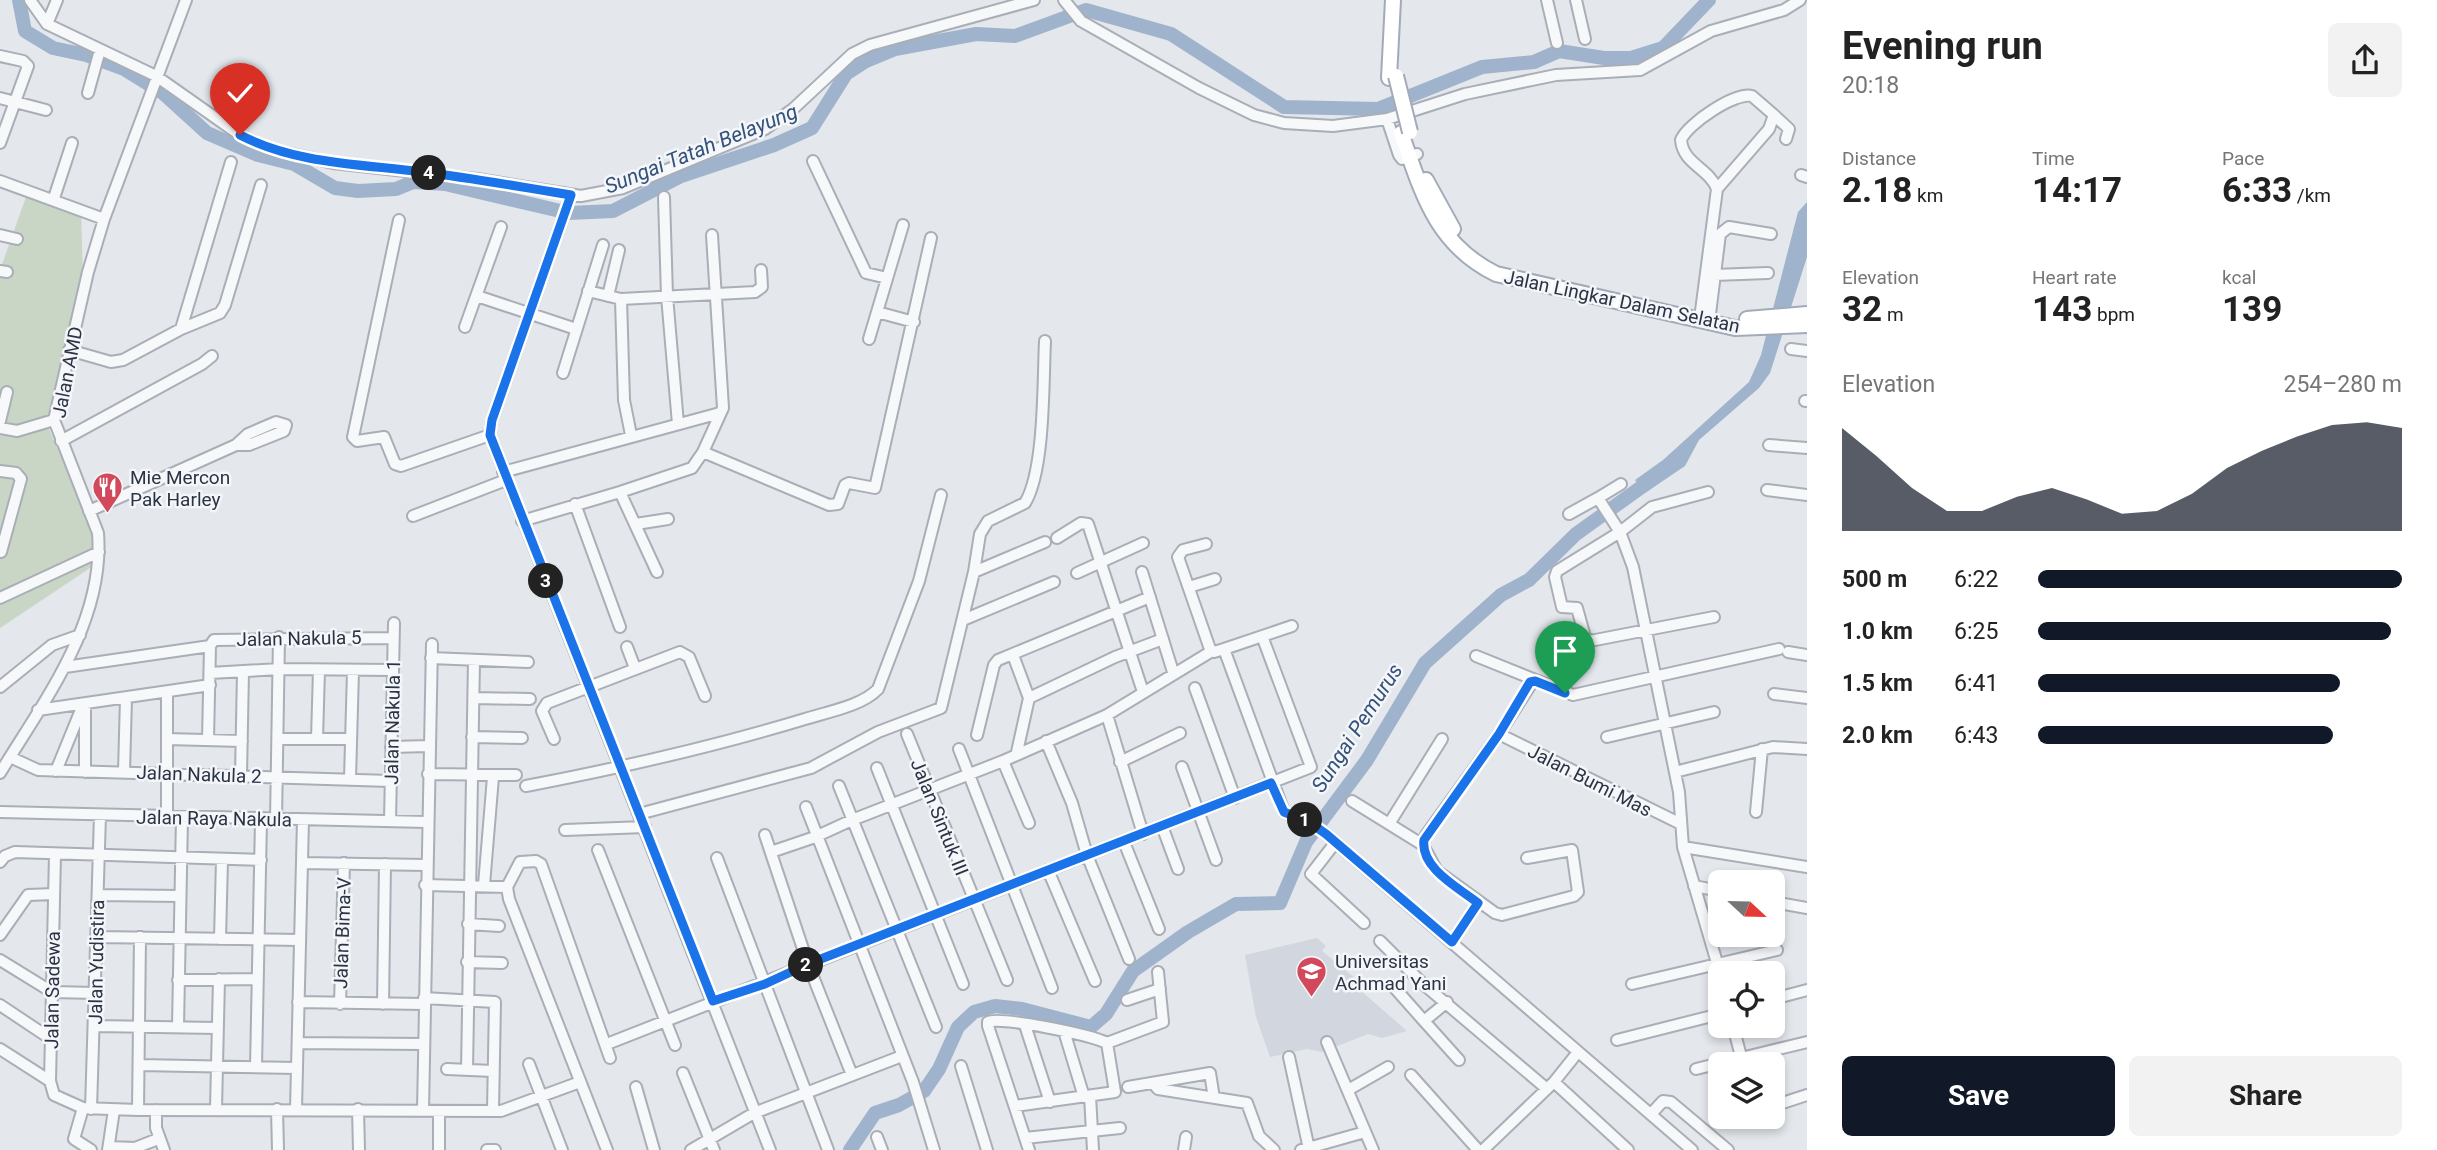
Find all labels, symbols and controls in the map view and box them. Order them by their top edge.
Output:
button: share [2328,23,2402,97]
text: Evening run [1842,24,2043,68]
pin [210,63,270,135]
text: 20:18 [1842,72,1899,99]
icon: check [221,74,259,112]
water label: Sungai Tatah Belayung [601,99,801,199]
text: Distance [1842,147,1916,170]
text: Time [2032,147,2075,170]
text: Pace [2222,147,2264,170]
pin: 4 [412,156,446,190]
text: 4 [423,161,434,184]
text: 2.18 [1842,170,1912,211]
text: 14:17 [2032,170,2122,211]
text: 6:33 [2222,170,2292,211]
text: km [1912,184,1943,207]
text: /km [2292,184,2331,207]
street label: Jalan Lingkar Dalam Selatan [1502,265,1742,338]
text: Elevation [1842,266,1919,289]
text: Heart rate [2032,266,2117,289]
text: kcal [2222,266,2256,289]
text: 32 [1842,289,1882,330]
text: 143 [2032,289,2092,330]
text: 139 [2222,289,2282,330]
text: m [1882,303,1904,326]
text: bpm [2092,303,2135,326]
street label: Jalan AMD [47,325,88,420]
text: Elevation [1842,371,1935,398]
text: 254–280 m [2283,371,2402,398]
place label: Mie Mercon Pak Harley [130,466,230,511]
restaurant icon: Mie Mercon Pak Harley [90,471,124,515]
pin: 3 [528,564,564,598]
text: 500 m [1842,566,1907,593]
text: 6:22 [1954,566,1998,593]
text: 3 [540,569,551,592]
text: 1.0 km [1842,618,1913,645]
text: 6:25 [1954,618,1998,645]
pin [1535,621,1595,693]
street label: Jalan Nakula 5 [236,626,362,651]
icon: arrive [1546,632,1584,670]
street label: Jalan Nakula 1 [380,659,405,785]
water label: Sungai Pemurus [1307,659,1407,797]
text: 1.5 km [1842,670,1913,697]
text: 6:41 [1954,670,1998,697]
text: 2.0 km [1842,722,1913,749]
text: 6:43 [1954,722,1998,749]
street label: Jalan Bumi Mas [1524,739,1656,822]
street label: Jalan Sintuk III [906,755,973,879]
street label: Jalan Nakula 2 [136,761,262,788]
pin: 1 [1288,802,1322,838]
street label: Jalan Raya Nakula [136,806,292,831]
text: 1 [1299,808,1310,831]
north arrow [1708,870,1785,947]
map controls [1708,870,1785,1129]
street label: Jalan Bima-V [329,877,356,989]
street label: Jalan Yudistira [84,899,109,1025]
street label: Jalan Sadewa [40,931,65,1049]
pin: 2 [788,948,824,982]
place label: Universitas Achmad Yani [1335,950,1446,995]
text: 2 [800,953,811,976]
school or university icon: Universitas Achmad Yani [1295,955,1329,999]
button: locate [1708,961,1785,1038]
button: layers [1708,1052,1785,1129]
button: Save [1842,1056,2115,1136]
button: Share [2129,1056,2402,1136]

